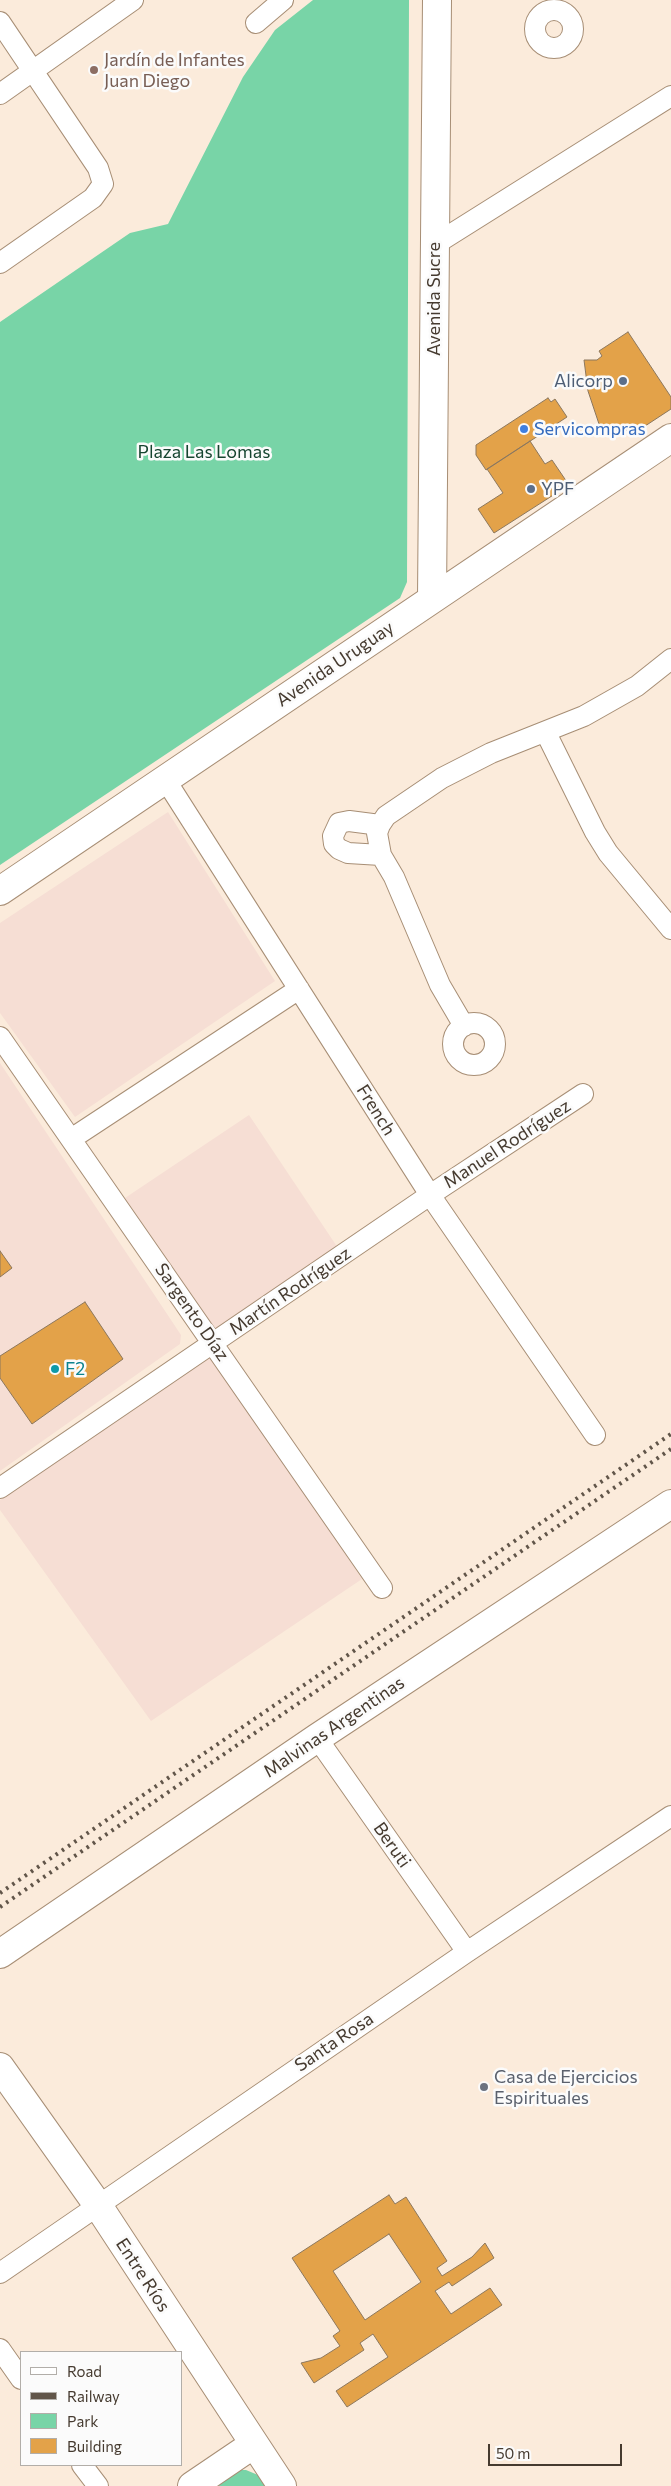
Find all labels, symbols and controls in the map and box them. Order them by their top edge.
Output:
place label: Jardín de Infantes Juan Diego [104,49,245,92]
marker: Jardín de Infantes Juan Diego [88,64,100,76]
street label: Avenida Sucre [423,242,445,356]
place label: Alicorp [554,370,613,392]
marker: Alicorp [617,375,629,387]
place label: Servicompras [534,418,646,440]
marker: Servicompras [518,423,530,435]
park label: Plaza Las Lomas [138,441,270,463]
place label: YPF [541,478,574,500]
marker: YPF [525,483,537,495]
street label: Avenida Uruguay [272,617,398,711]
street label: French [352,1081,400,1139]
street label: Manuel Rodríguez [439,1095,575,1193]
street label: Martín Rodríguez [225,1242,355,1340]
street label: Sargento Díaz [150,1259,234,1365]
place label: F2 [65,1358,85,1380]
marker: F2 [49,1363,61,1375]
street label: Malvinas Argentinas [259,1672,409,1782]
street label: Beruti [369,1818,415,1872]
street label: Santa Rosa [291,2008,377,2076]
place label: Casa de Ejercicios Espirituales [494,2066,638,2108]
marker: Casa de Ejercicios Espirituales [478,2081,490,2093]
street label: Entre Ríos [111,2234,175,2316]
legend [20,2351,182,2466]
text: Road [67,2362,102,2380]
text: Railway [67,2387,120,2405]
text: Park [67,2412,98,2430]
scale bar [491,2434,625,2466]
text: Building [67,2437,122,2455]
text: 50 m [496,2444,530,2462]

